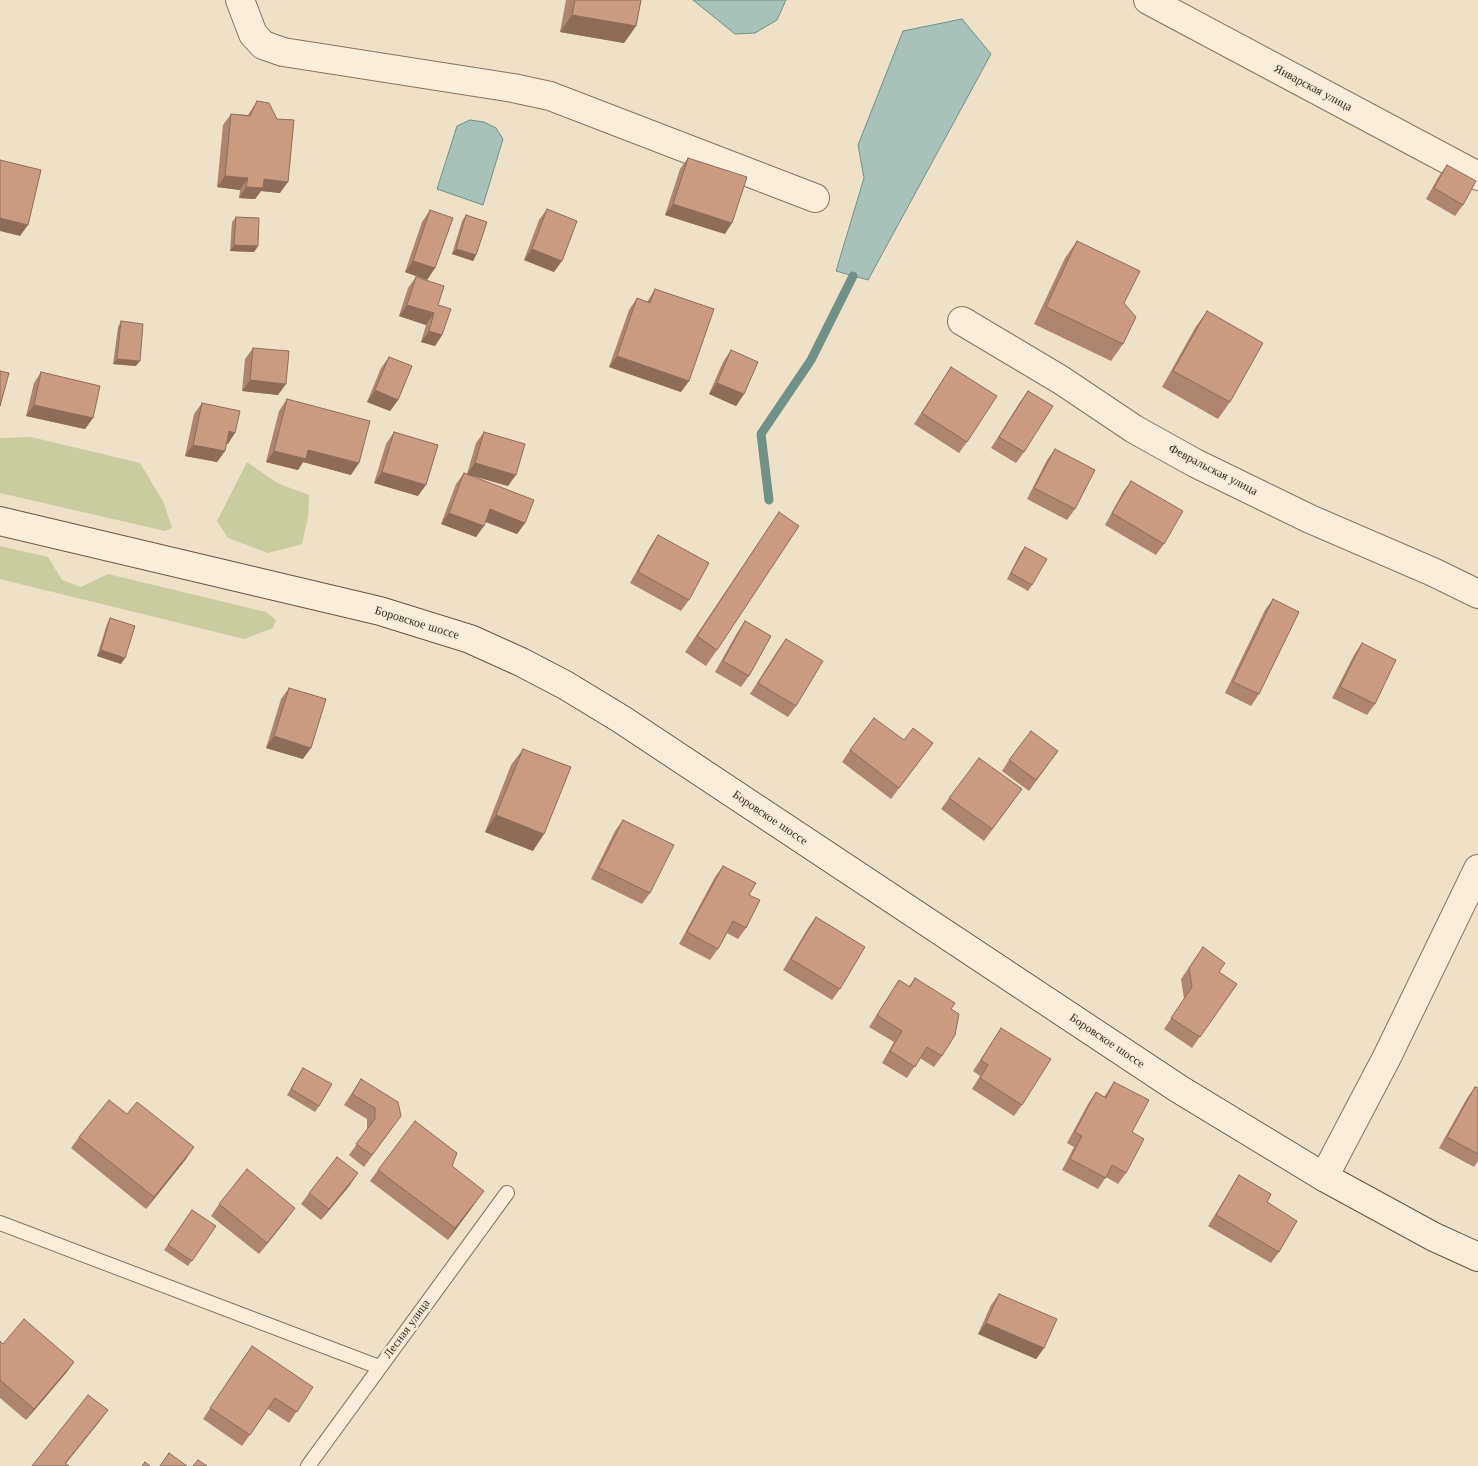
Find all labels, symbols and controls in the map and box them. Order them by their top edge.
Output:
street label: Январская улица [1272,61,1354,115]
street label: Февральская улица [1166,441,1260,499]
street label: Боровское шоссе [373,603,461,643]
street label: Боровское шоссе [730,788,810,848]
street label: Боровское шоссе [1067,1011,1147,1071]
street label: Лесная улица [381,1297,433,1361]

